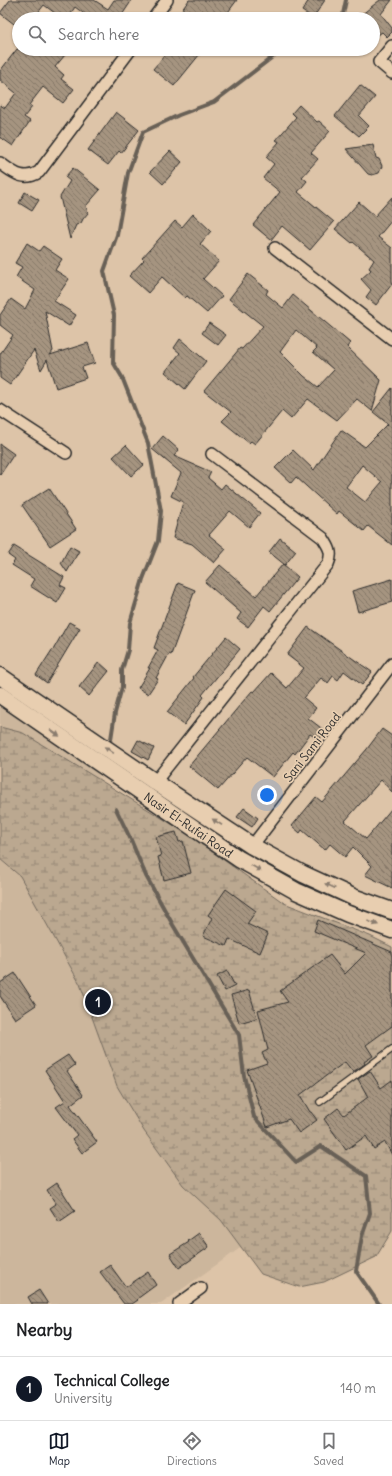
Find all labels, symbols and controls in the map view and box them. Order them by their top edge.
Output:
search box [12,12,380,56]
icon: search [26,23,48,45]
text: Search here [58,25,139,44]
street label: Sani Sami Road [280,709,344,785]
one-way arrow [50,729,60,737]
one-way arrow [103,746,114,754]
your location [257,785,277,805]
street label: Nasir El-Rufai Road [141,789,236,860]
one-way arrow [211,819,223,826]
one-way arrow [250,865,262,872]
one-way arrow [324,883,336,889]
one-way arrow [368,920,380,926]
pin: 1 [85,987,111,1017]
text: Nearby [16,1319,72,1341]
text: Technical College [54,1371,170,1390]
text: 1 [26,1380,32,1397]
text: 140 m [340,1380,376,1397]
text: University [54,1390,112,1407]
tab: Map [48,1430,70,1468]
tab: Directions [167,1430,217,1468]
tab: Saved [313,1430,344,1468]

